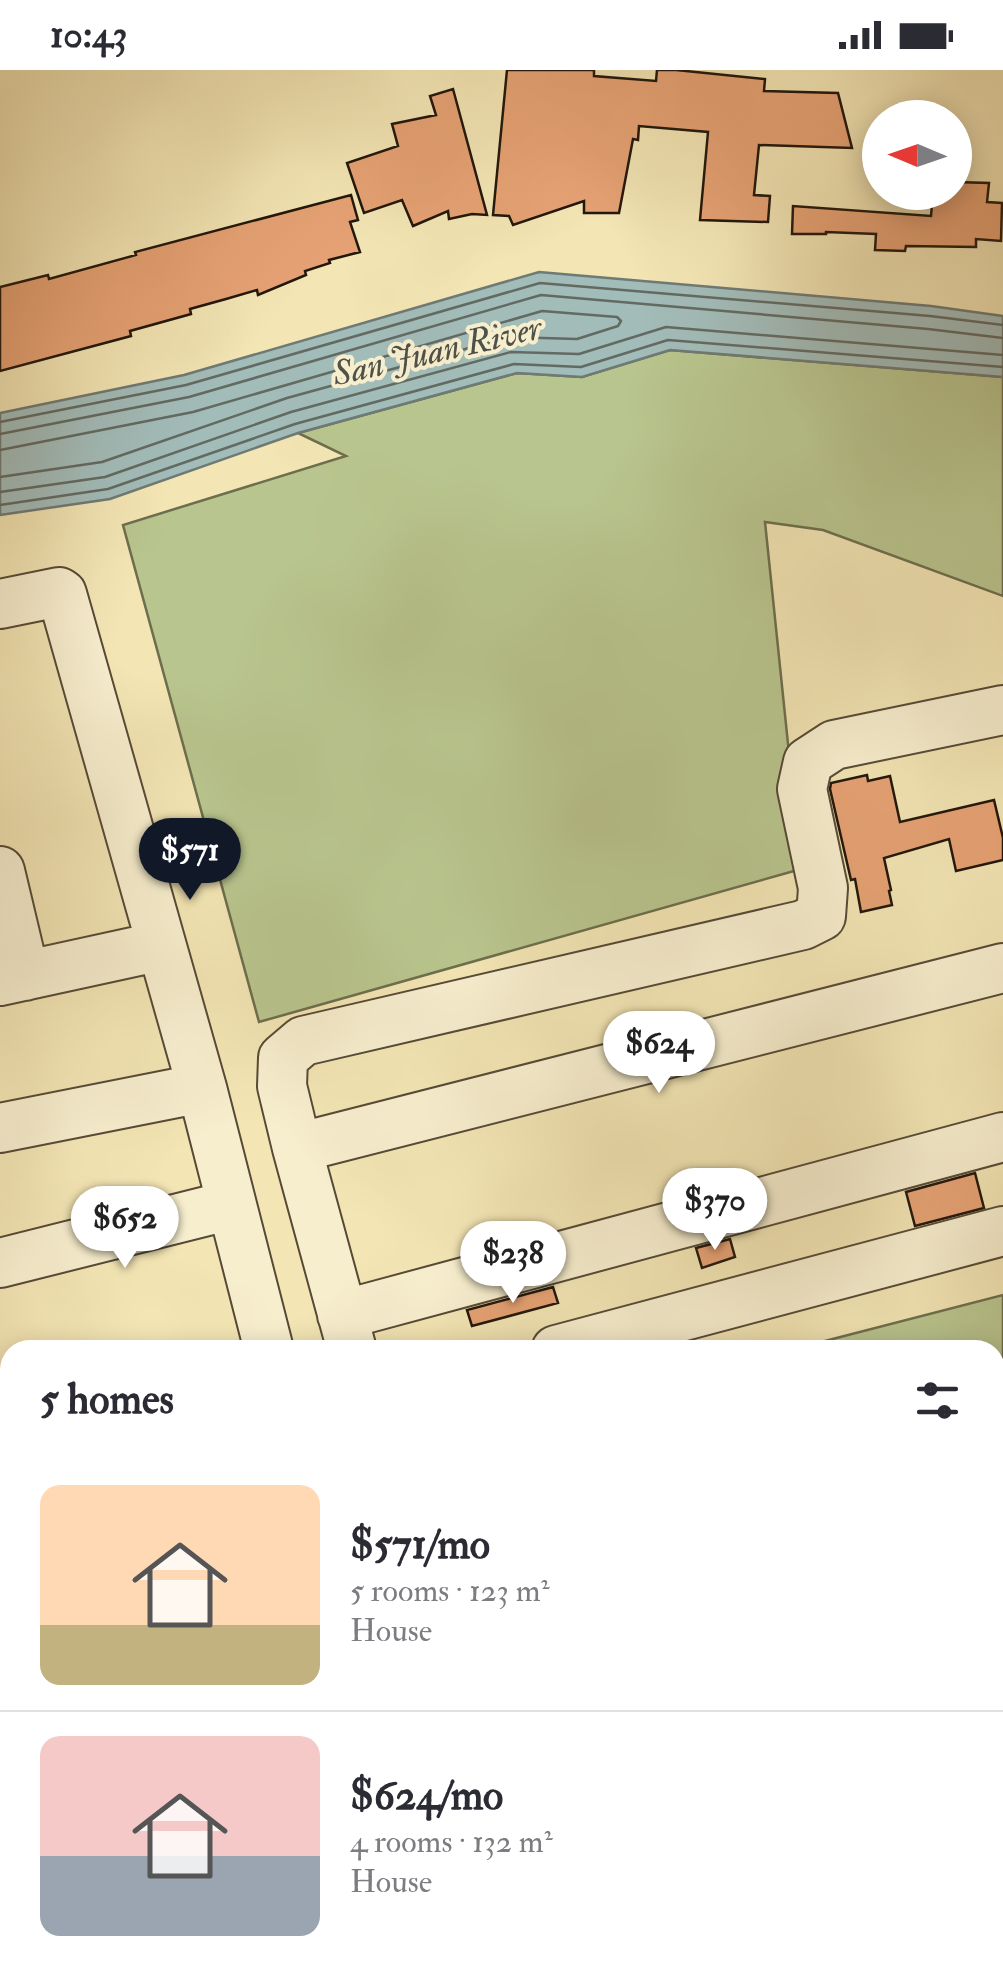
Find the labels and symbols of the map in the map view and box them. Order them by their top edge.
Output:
north arrow [862,100,972,210]
water label: San Juan River [327,305,548,397]
pin: $571 [131,818,249,903]
pin: $624 [600,1011,718,1096]
pin: $370 [656,1168,774,1253]
pin: $652 [66,1186,184,1271]
pin: $238 [454,1221,572,1306]

